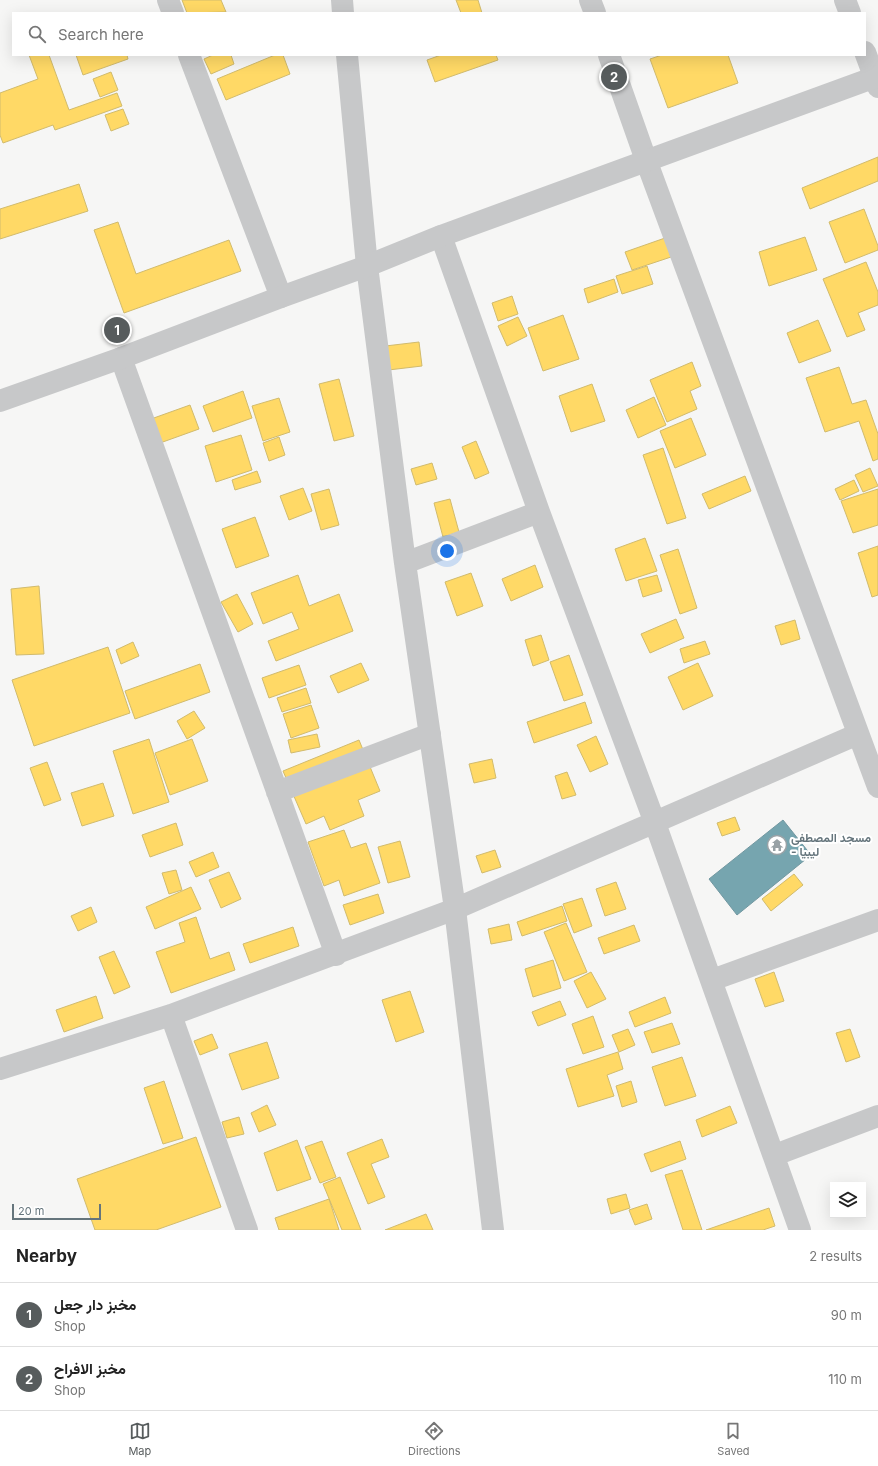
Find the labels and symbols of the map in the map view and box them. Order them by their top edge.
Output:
pin: 2 [601,62,627,92]
pin: 1 [104,315,130,345]
your location [437,541,457,561]
place label: مسجد المصطفى - ليبيا [791,830,872,859]
temple icon: مسجد المصطفى - ليبيا [766,834,788,856]
scale bar [12,1202,101,1221]

